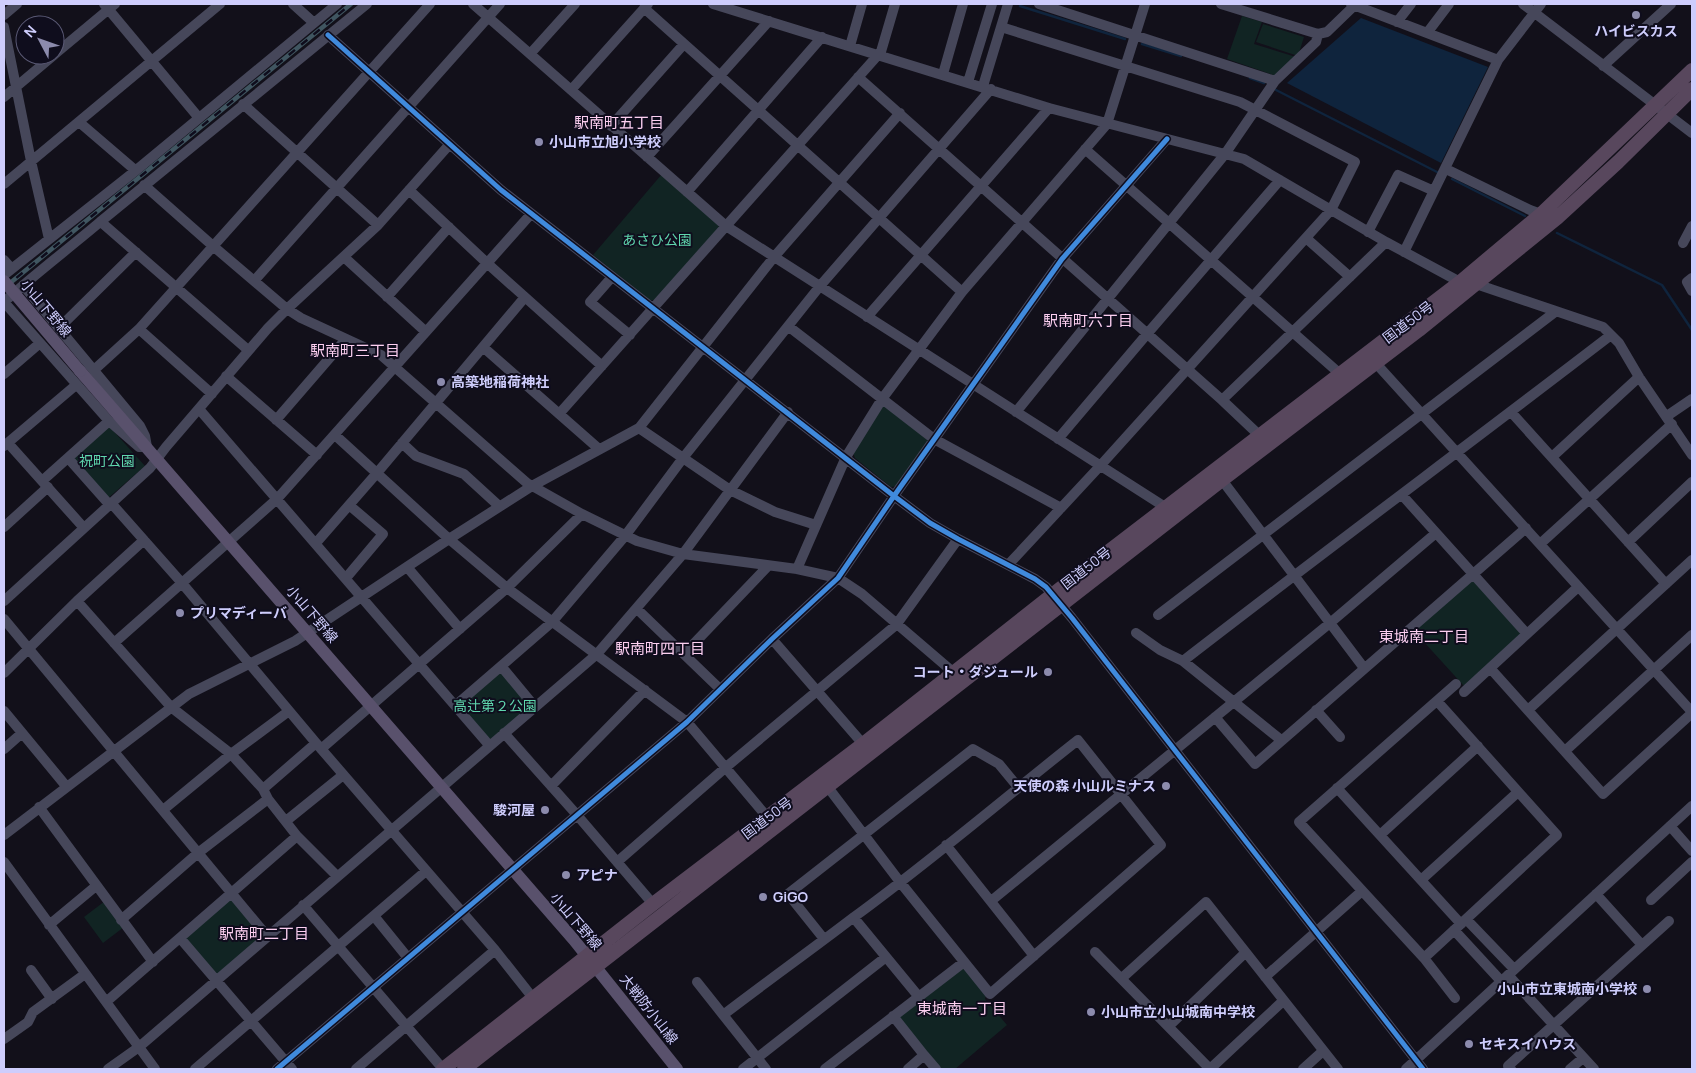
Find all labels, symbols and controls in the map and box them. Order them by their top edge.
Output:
marker: ハイビスカス [1630,9,1642,21]
north arrow [15,15,65,65]
text: N [19,21,40,41]
place label: ハイビスカス [1594,21,1678,40]
district label: 駅南町五丁目 [574,112,664,133]
place label: 小山市立旭小学校 [549,132,661,151]
marker: 小山市立旭小学校 [533,136,545,148]
park label: あさひ公園 [622,230,692,249]
street label: 小山下野線 [17,275,76,341]
street label: 国道50号 [1379,296,1437,347]
district label: 駅南町六丁目 [1043,310,1133,331]
district label: 駅南町三丁目 [310,340,400,361]
place label: 高築地稲荷神社 [451,372,549,391]
marker: 高築地稲荷神社 [435,376,447,388]
park label: 祝町公園 [79,451,135,470]
street label: 国道50号 [1057,542,1115,593]
street label: 小山下野線 [282,581,343,646]
place label: プリマディーバ [190,603,287,622]
marker: プリマディーバ [174,607,186,619]
district label: 東城南二丁目 [1379,626,1469,647]
district label: 駅南町四丁目 [615,638,705,659]
place label: コート・ダジュール [913,662,1038,681]
marker: コート・ダジュール [1042,666,1054,678]
park label: 高辻第２公園 [453,696,537,715]
place label: 天使の森 小山ルミナス [1013,776,1156,795]
marker: 天使の森 小山ルミナス [1160,780,1172,792]
street label: 国道50号 [738,792,796,843]
place label: 駿河屋 [493,800,535,819]
marker: 駿河屋 [539,804,551,816]
place label: アピナ [576,865,618,884]
marker: アピナ [560,869,572,881]
place label: GiGO [773,887,808,906]
street label: 小山下野線 [546,888,607,953]
marker: GiGO [757,891,769,903]
district label: 駅南町二丁目 [219,923,309,944]
street label: 大戦防小山線 [616,970,683,1048]
place label: 小山市立東城南小学校 [1497,979,1637,998]
marker: 小山市立東城南小学校 [1641,983,1653,995]
district label: 東城南一丁目 [917,998,1007,1019]
place label: 小山市立小山城南中学校 [1101,1002,1255,1021]
marker: 小山市立小山城南中学校 [1085,1006,1097,1018]
place label: セキスイハウス [1479,1034,1576,1053]
marker: セキスイハウス [1463,1038,1475,1050]

